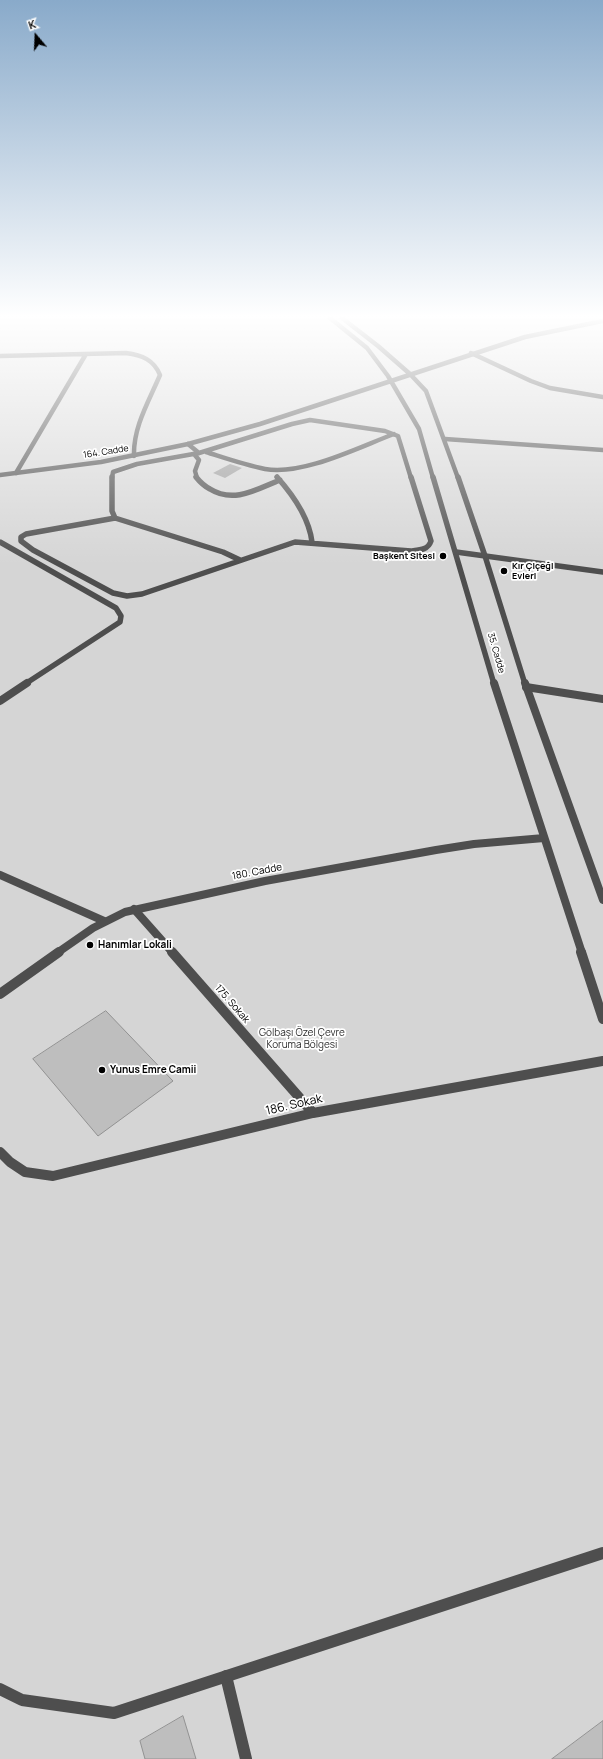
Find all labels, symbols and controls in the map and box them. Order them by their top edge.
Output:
north arrow [16,16,56,56]
text: K [26,16,38,32]
street label: 164. Cadde [83,443,129,461]
place label: Başkent Sitesi [373,551,435,561]
marker: Başkent Sitesi [438,551,448,561]
place label: Kır Çiçeği Evleri [512,561,553,582]
marker: Kır Çiçeği Evleri [499,566,509,576]
street label: 35. Cadde [485,632,507,674]
street label: 180. Cadde [231,861,283,883]
place label: Hanımlar Lokali [98,939,172,951]
marker: Hanımlar Lokali [85,940,95,950]
street label: 175. Sokak [212,982,252,1026]
park label: Gölbaşı Özel Çevre Koruma Bölgesi [259,1027,345,1050]
place label: Yunus Emre Camii [110,1064,196,1076]
marker: Yunus Emre Camii [97,1065,107,1075]
street label: 186. Sokak [264,1092,324,1118]

